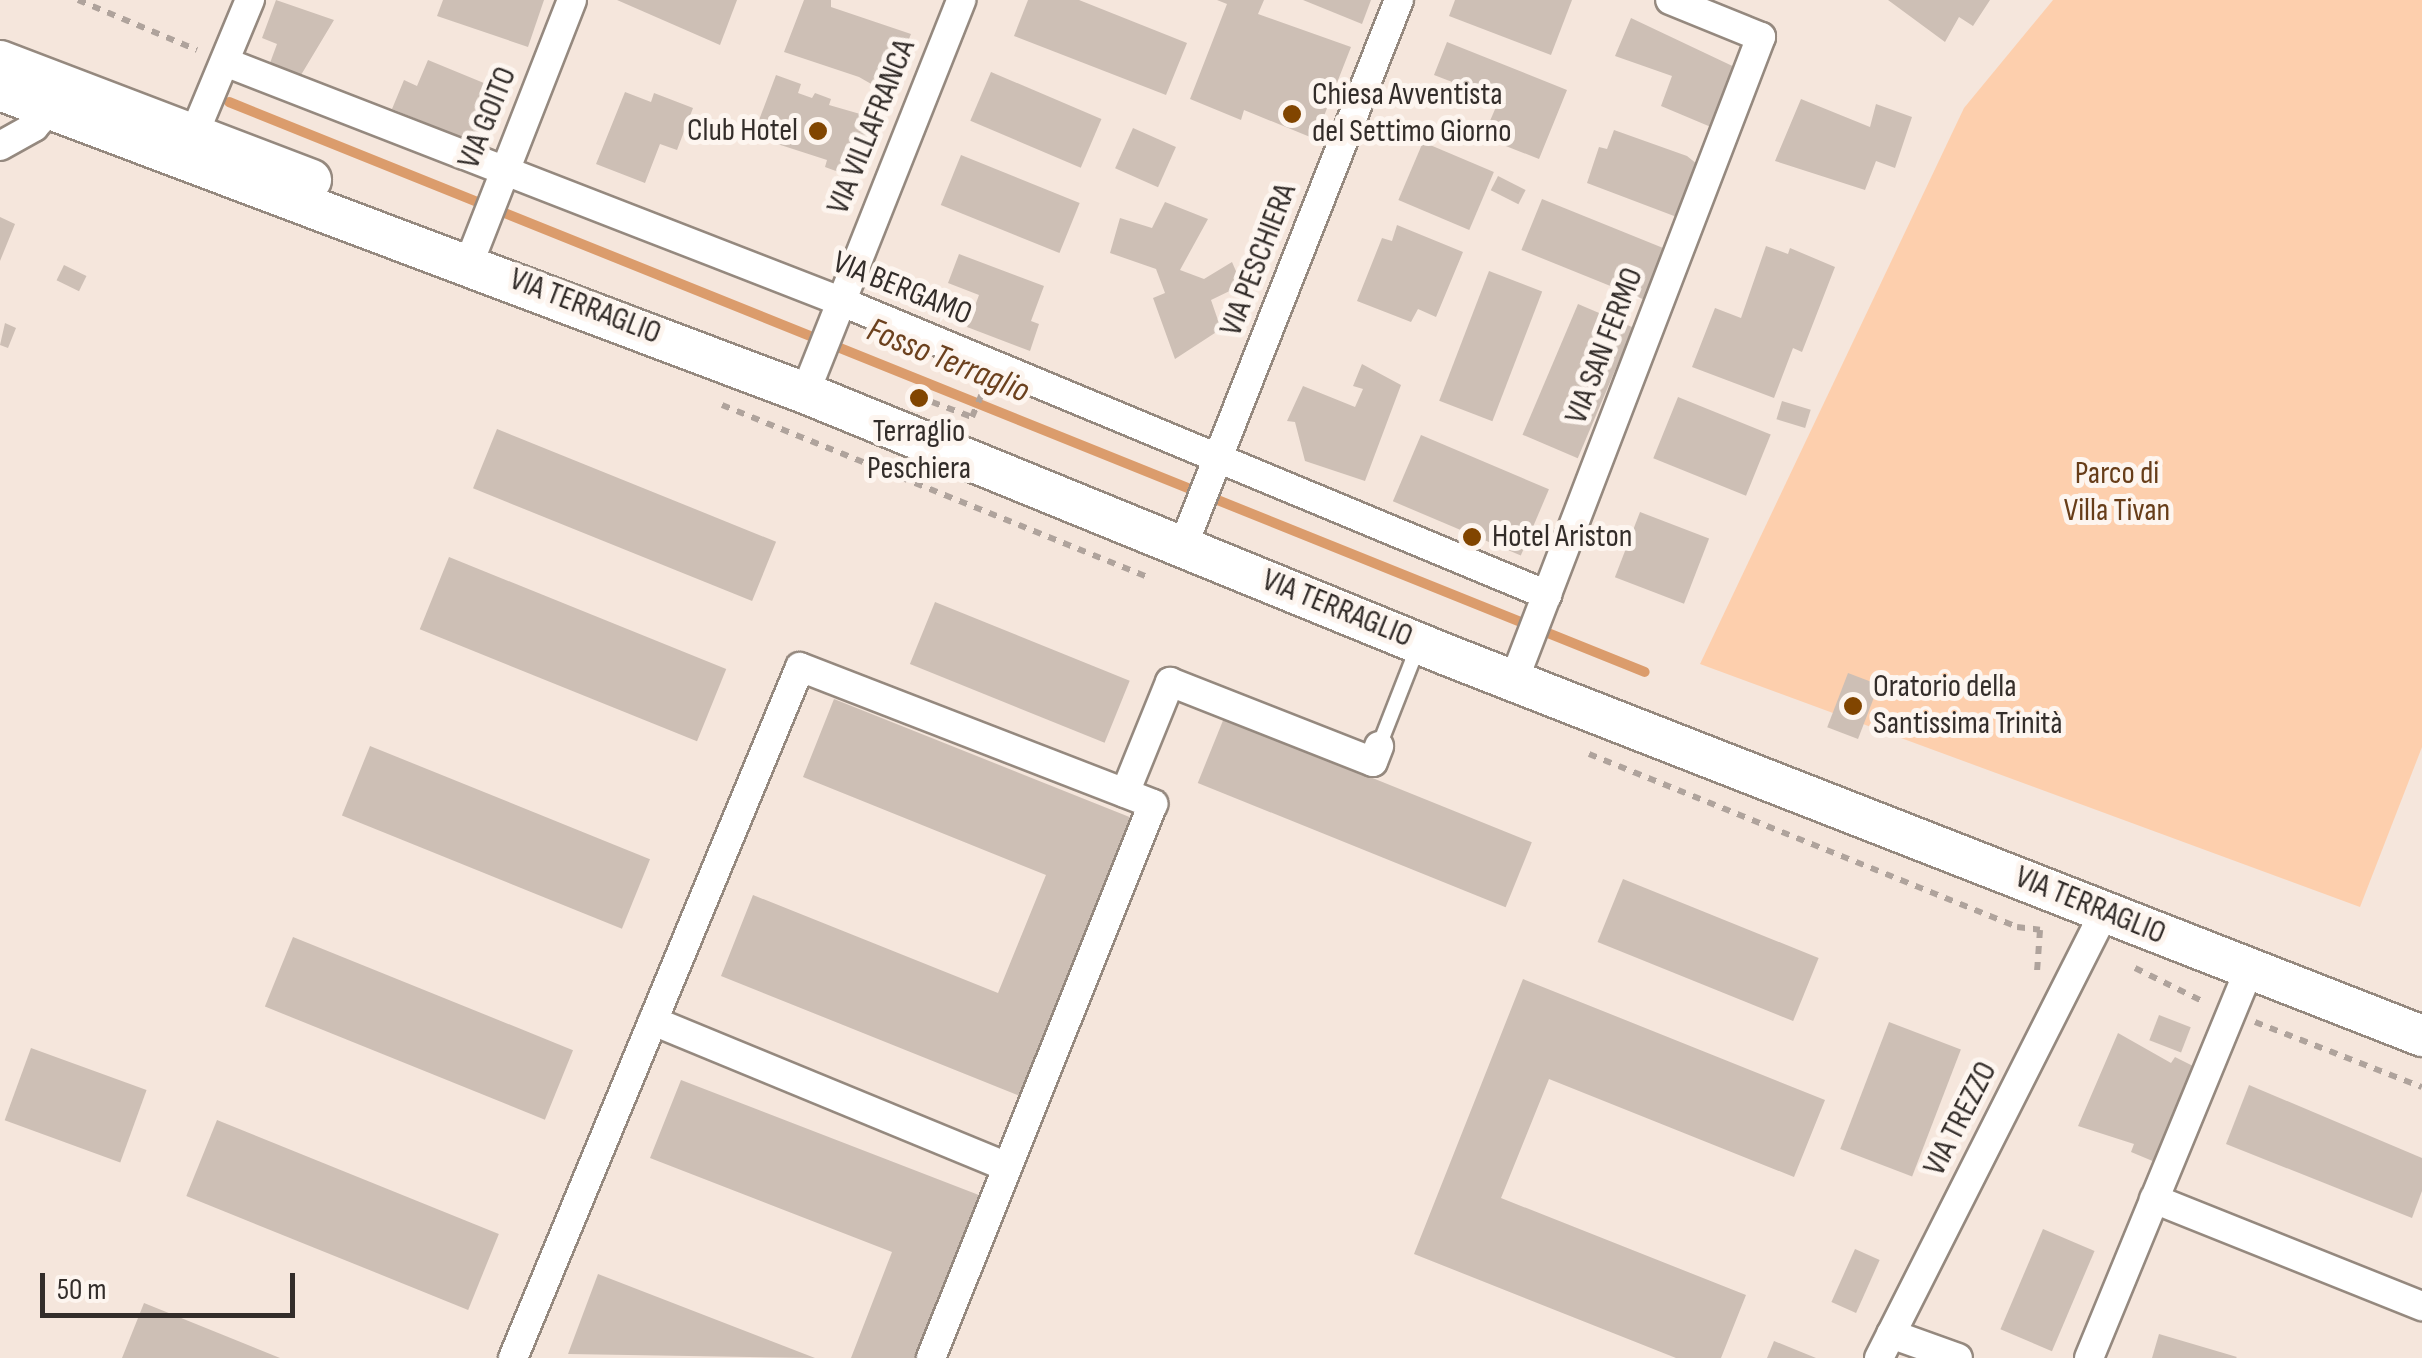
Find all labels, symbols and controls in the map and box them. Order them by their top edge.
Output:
street label: VIA VILLAFRANCA [820,34,924,220]
street label: VIA GOITO [450,62,526,174]
place label: Chiesa Avventista del Settimo Giorno [1312,77,1511,152]
marker: Chiesa Avventista del Settimo Giorno [1281,103,1303,125]
place label: Club Hotel [687,112,798,150]
marker: Club Hotel [807,120,829,142]
street label: VIA PESCHIERA [1212,179,1306,341]
street label: VIA BERGAMO [827,244,977,334]
street label: VIA TERRAGLIO [504,261,666,353]
street label: VIA SAN FERMO [1558,263,1652,429]
water label: Fosso Terraglio [861,309,1035,413]
marker: Terraglio Peschiera [908,387,930,409]
place label: Terraglio Peschiera [867,414,971,489]
park label: Parco di Villa Tivan [2064,456,2170,531]
place label: Hotel Ariston [1492,518,1632,556]
marker: Hotel Ariston [1461,526,1483,548]
street label: VIA TERRAGLIO [1256,561,1418,657]
place label: Oratorio della Santissima Trinità [1873,669,2063,744]
marker: Oratorio della Santissima Trinità [1842,695,1864,717]
street label: VIA TERRAGLIO [2009,858,2171,954]
street label: VIA TREZZO [1916,1056,2006,1182]
scale bar [45,1253,300,1315]
text: 50 m [57,1272,106,1308]

